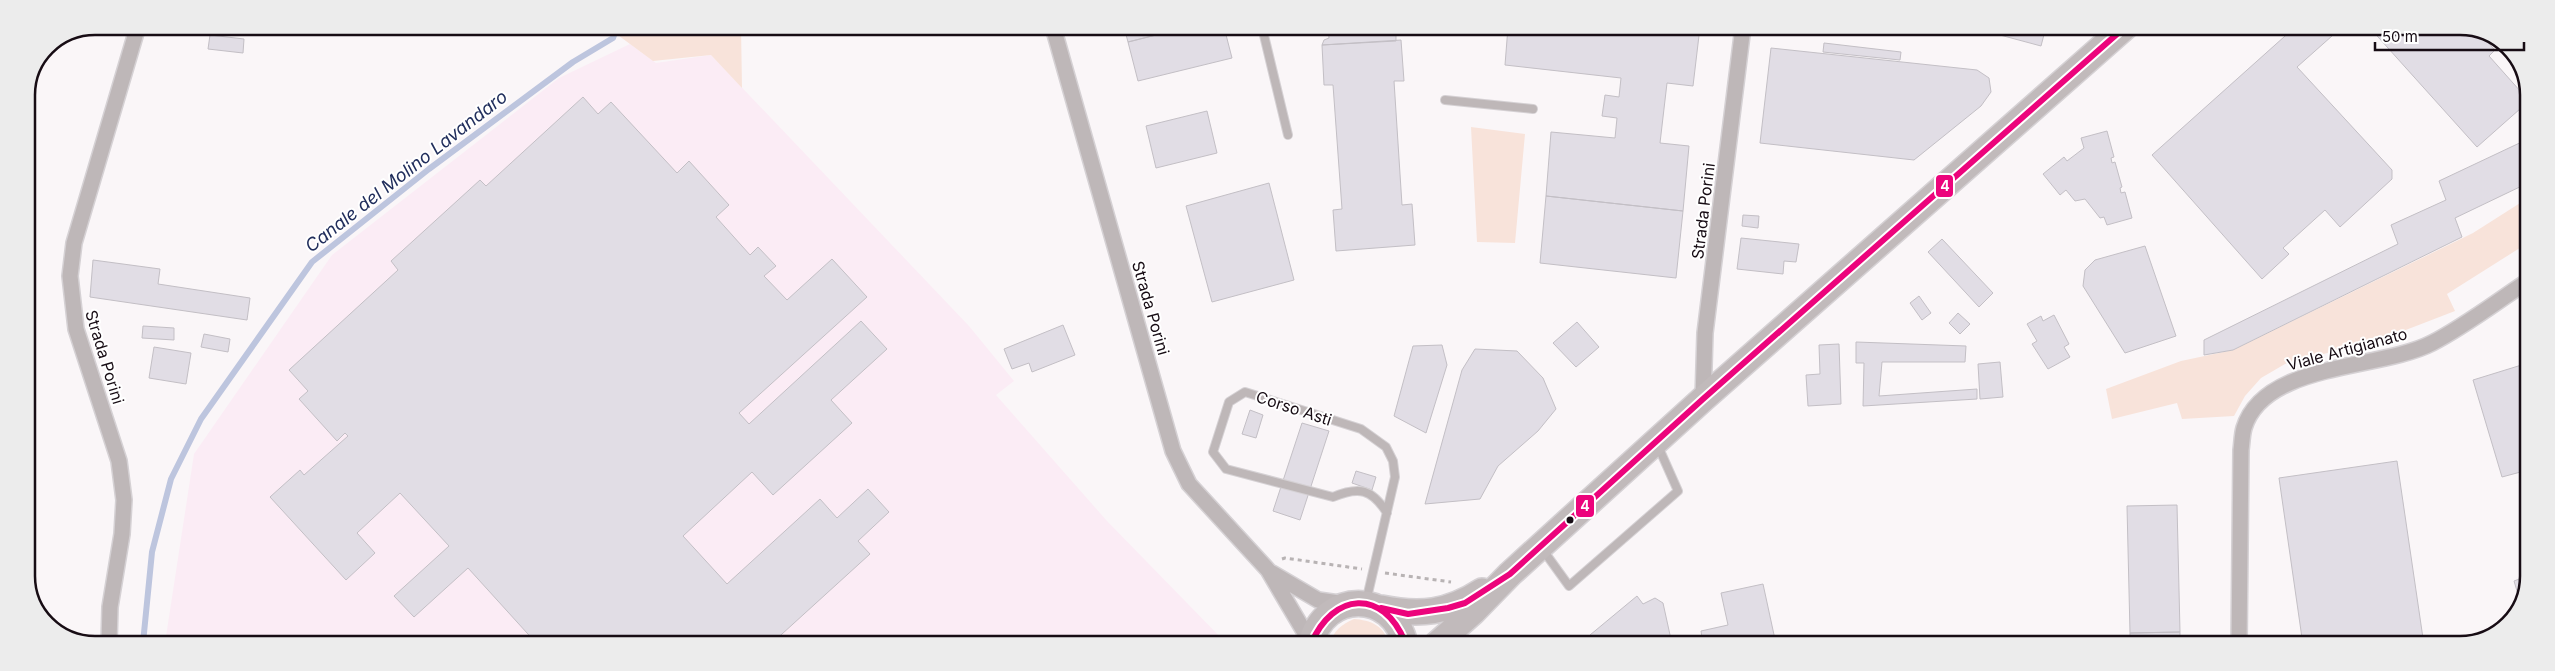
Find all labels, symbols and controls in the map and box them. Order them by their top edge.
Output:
scale bar [2375,20,2524,52]
text: 50 m [2382,27,2418,46]
water label: Canale del Molino Lavandaro [301,86,511,256]
street label: Strada Porini [1687,162,1719,260]
line badge: 4 [1935,174,1954,198]
text: 4 [1940,177,1950,194]
street label: Strada Porini [1128,259,1174,357]
street label: Strada Porini [81,308,129,406]
street label: Viale Artigianato [2285,323,2409,375]
street label: Corso Asti [1254,386,1334,430]
line badge: 4 [1575,494,1595,518]
text: 4 [1580,497,1590,514]
unlabelled marker [1565,515,1575,525]

